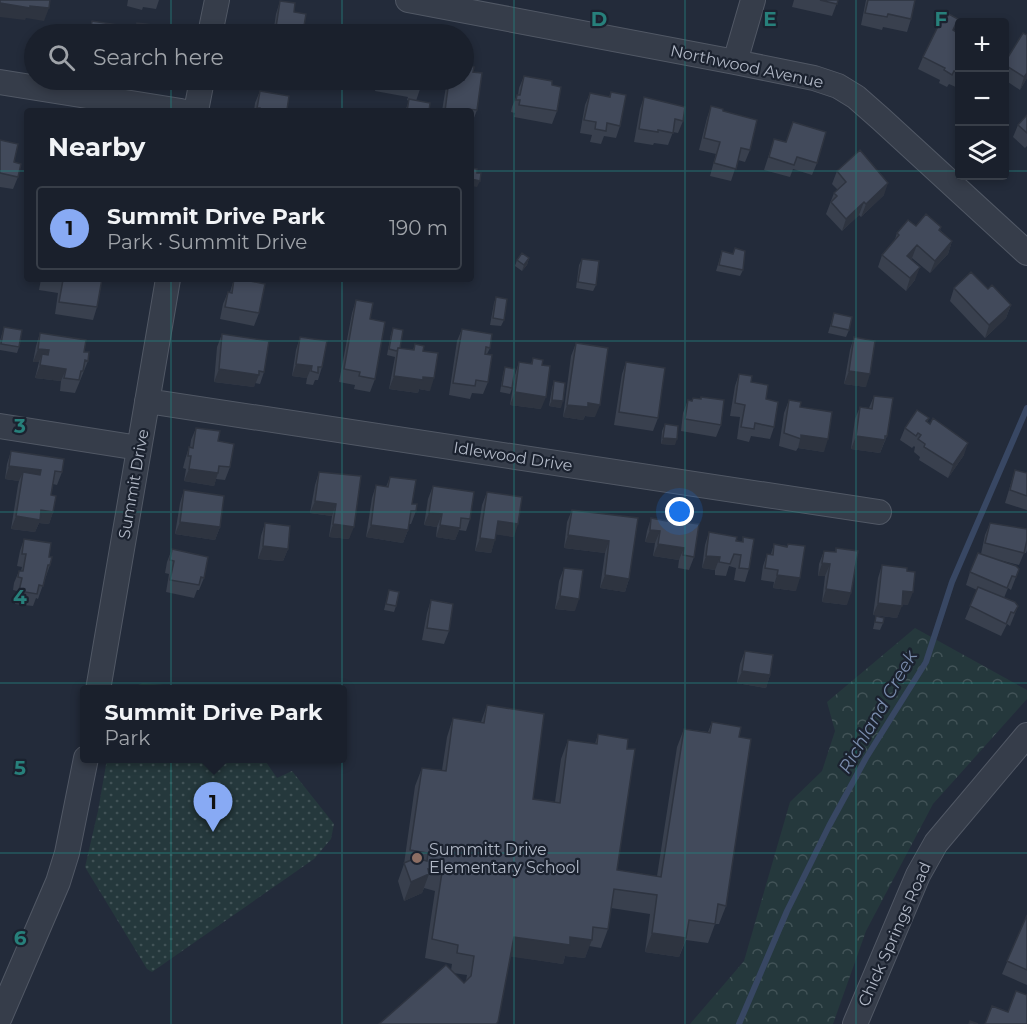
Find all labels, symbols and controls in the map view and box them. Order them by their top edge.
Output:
text: D [591,7,607,31]
text: E [763,7,777,31]
text: F [935,7,948,31]
map controls [955,18,1009,180]
button: + [955,18,1009,72]
search box [24,24,474,90]
icon: search [45,41,78,74]
street label: Northwood Avenue [669,41,825,92]
text: Search here [93,44,224,71]
button: − [955,72,1009,126]
button: layers [955,126,1009,180]
text: Nearby [48,131,145,163]
text: Summit Drive Park [107,203,325,230]
text: 1 [66,216,73,240]
text: 190 m [389,216,448,240]
text: Park · Summit Drive [107,230,307,254]
text: 3 [13,414,26,438]
street label: Summit Drive [114,428,153,541]
street label: Idlewood Drive [452,438,574,475]
your location [665,497,694,526]
text: 4 [13,585,27,609]
water label: Richland Creek [834,645,923,777]
popup [80,685,347,763]
text: Summit Drive Park [104,699,323,726]
text: Park [104,726,150,750]
text: 5 [14,756,26,780]
pin: 1 [194,782,232,832]
place label: Summitt Drive Elementary School [429,840,580,877]
marker: Summitt Drive Elementary School [410,851,424,865]
street label: Chick Springs Road [854,859,935,1009]
text: 6 [14,926,27,950]

